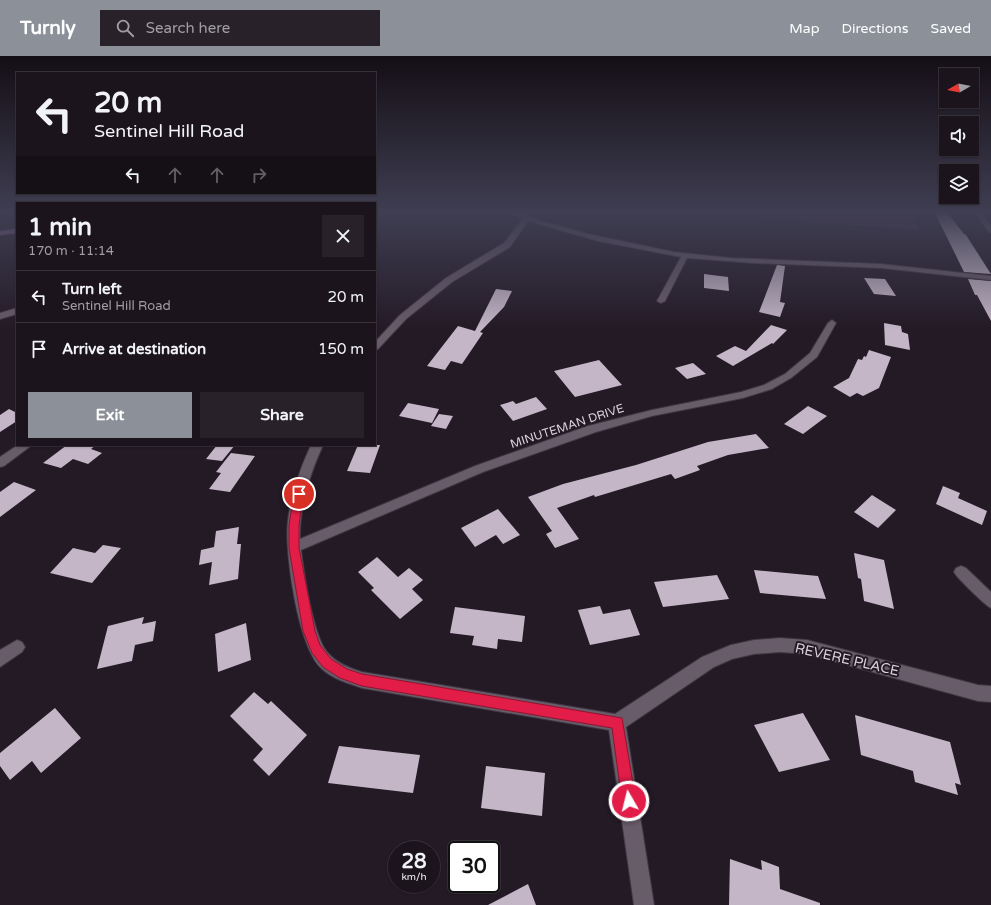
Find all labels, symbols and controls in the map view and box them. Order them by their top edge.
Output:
search box [100,10,380,46]
text: Turnly [20,17,76,39]
icon: search [114,17,136,39]
text: Search here [146,19,230,37]
text: Map [789,20,820,37]
text: Directions [842,20,909,37]
text: Saved [931,20,971,37]
north arrow [939,68,979,108]
map controls [939,68,979,204]
text: 20 m [94,86,162,120]
icon: left [28,88,80,140]
button: sound [939,116,979,156]
text: Sentinel Hill Road [94,120,244,142]
icon: left [122,164,144,186]
icon: ahead [164,164,186,186]
icon: ahead [206,164,228,186]
icon: right [248,164,270,186]
button: layers [939,164,979,204]
text: 1 min [28,213,92,242]
button: close [322,215,364,257]
text: 170 m · 11:14 [28,243,114,259]
text: Turn left [62,280,122,298]
icon: left [28,286,50,308]
text: 20 m [327,288,364,306]
text: Sentinel Hill Road [62,298,171,314]
icon: arrive [28,338,50,360]
text: Arrive at destination [62,340,206,358]
text: 150 m [318,340,364,358]
button: Exit [28,392,192,438]
button: Share [200,392,364,438]
street label: MINUTEMAN DRIVE [508,401,626,451]
pin [282,477,316,511]
icon: arrive [288,483,310,505]
street label: REVERE PLACE [793,639,901,680]
position arrow [608,780,650,822]
speed limit sign: 30 [448,841,500,893]
text: 28 [401,850,427,874]
text: km/h [401,871,427,883]

